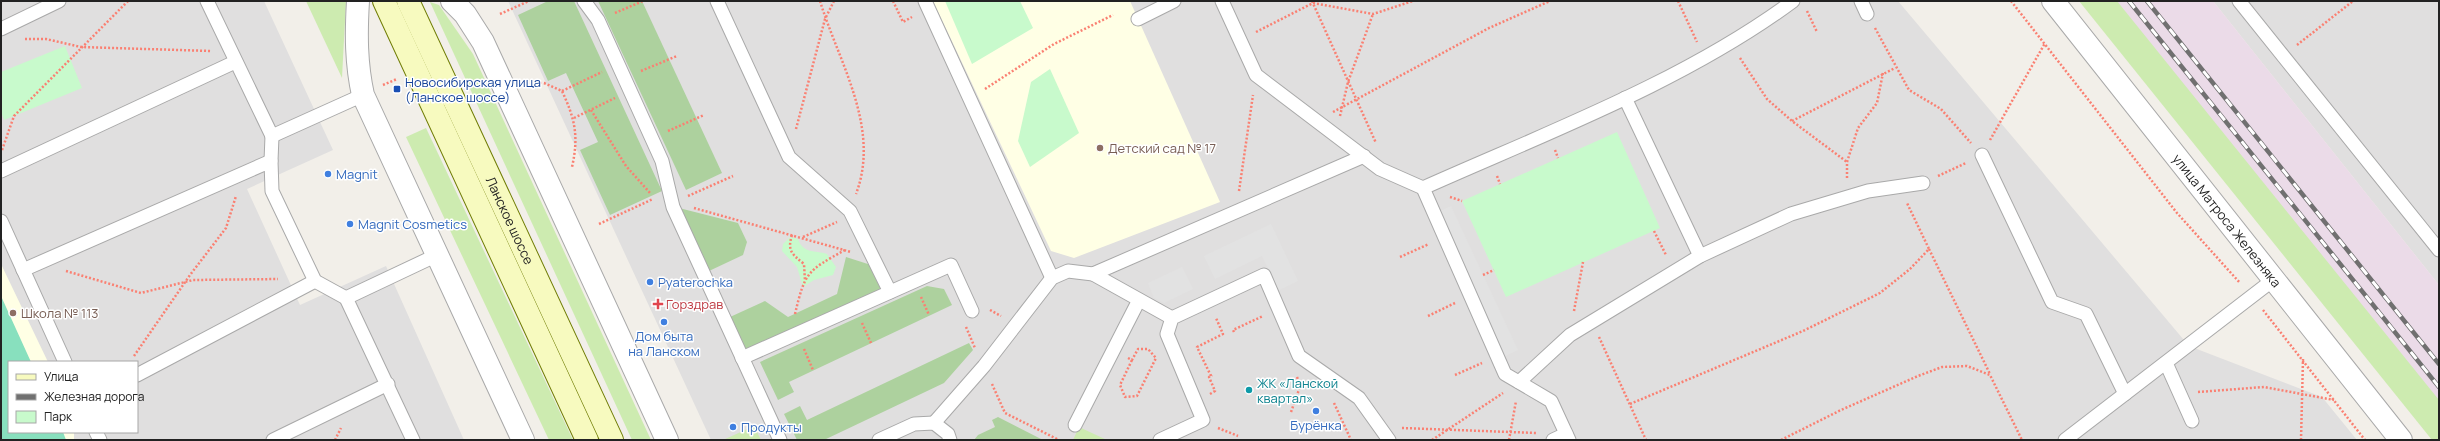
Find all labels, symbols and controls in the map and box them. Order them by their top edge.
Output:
place label: Новосибирская улица (Ланское шоссе) [405,73,541,106]
marker: Новосибирская улица (Ланское шоссе) [392,84,402,94]
place label: Детский сад № 17 [1108,139,1216,157]
marker: Детский сад № 17 [1095,143,1105,153]
street label: улица Матроса Железняка [2169,150,2285,291]
place label: Magnit [336,165,378,183]
marker: Magnit [323,169,333,179]
street label: Ланское шоссе [482,174,538,268]
place label: Magnit Cosmetics [358,215,467,233]
marker: Magnit Cosmetics [345,219,355,229]
place label: Pyaterochka [658,273,733,291]
marker: Pyaterochka [645,277,655,287]
place label: Горздрав [666,295,723,313]
marker: Горздрав [653,299,663,309]
place label: Школа № 113 [21,304,98,322]
marker: Школа № 113 [8,308,18,318]
marker: Дом быта на Ланском [659,317,669,327]
place label: Дом быта на Ланском [628,327,700,360]
legend [8,361,138,433]
text: Улица [44,368,78,385]
place label: ЖК «Ланской квартал» [1257,374,1338,407]
marker: ЖК «Ланской квартал» [1244,385,1254,395]
text: Железная дорога [44,388,144,405]
marker: Бурёнка [1311,406,1321,416]
text: Парк [44,408,73,425]
place label: Бурёнка [1290,416,1342,434]
place label: Продукты [741,418,802,436]
marker: Продукты [728,422,738,432]

